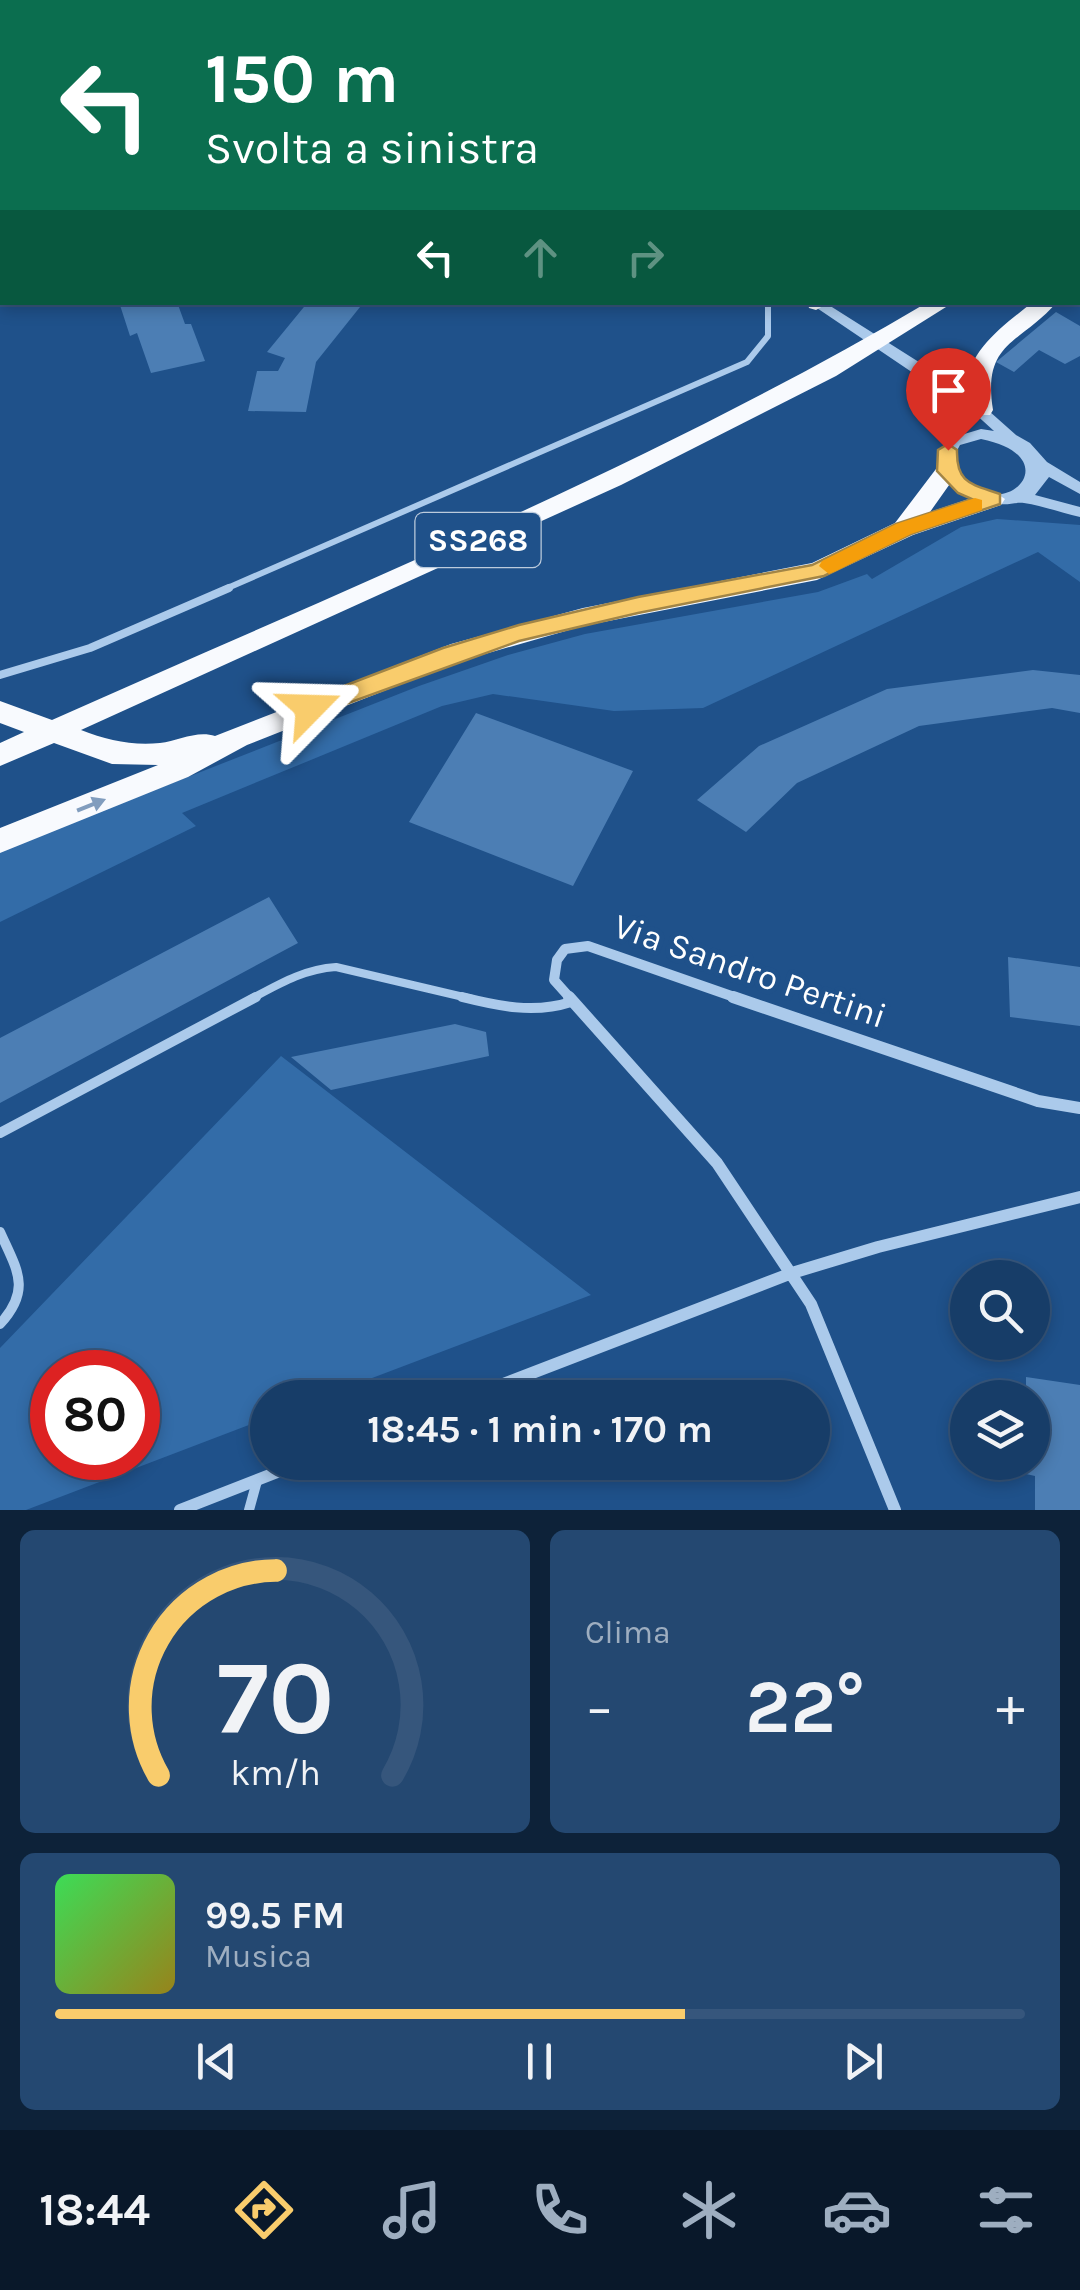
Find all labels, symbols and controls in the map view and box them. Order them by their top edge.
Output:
text: 150 m [205,38,399,120]
icon: left [40,40,170,170]
text: Svolta a sinistra [205,122,539,174]
icon: left [408,230,463,285]
icon: ahead [513,230,568,285]
icon: right [618,230,673,285]
pin [906,348,991,451]
icon: arrive [921,363,976,418]
road number: SS268 [416,513,540,567]
position arrow [258,656,362,760]
one-way arrow [76,797,106,812]
street label: Via Sandro Pertini [608,905,892,1037]
map controls [950,1260,1050,1480]
button: search [950,1260,1050,1360]
speed limit sign: 80 [30,1350,160,1480]
button: layers [950,1380,1050,1480]
text: 18:45 · 1 min · 170 m [367,1407,713,1452]
text: Clima [585,1614,671,1651]
text: 70 [216,1638,334,1759]
text: 22° [745,1663,865,1751]
text: − [585,1675,614,1739]
text: + [996,1675,1025,1739]
text: km/h [230,1752,320,1794]
text: 99.5 FM [205,1893,345,1938]
text: Musica [205,1938,312,1975]
icon: previous [189,2034,244,2089]
icon: pause [512,2034,567,2089]
icon: next [836,2034,891,2089]
icon: directions [229,2175,299,2245]
icon: music [377,2175,447,2245]
icon: phone [525,2175,595,2245]
icon: climate [674,2175,744,2245]
icon: car [822,2175,892,2245]
icon: filters [971,2175,1041,2245]
text: 18:44 [39,2184,150,2236]

